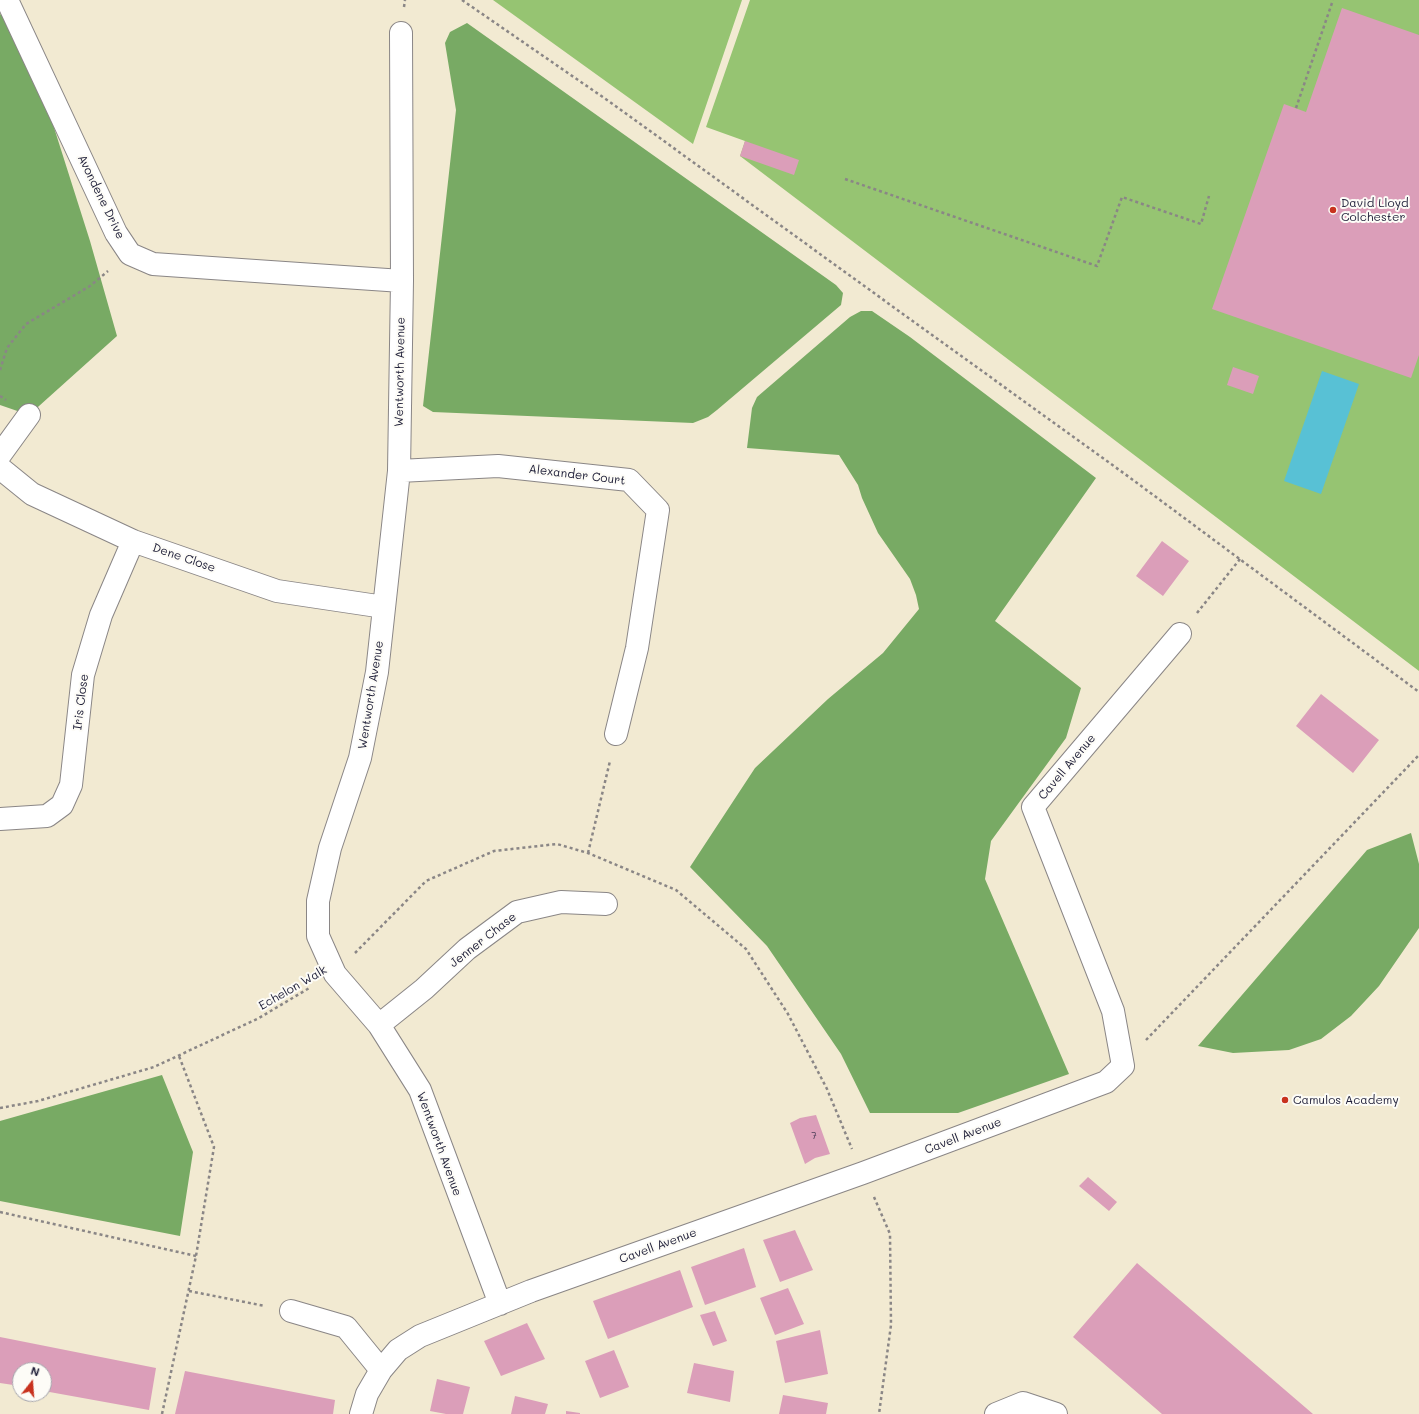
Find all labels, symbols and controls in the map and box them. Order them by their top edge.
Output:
street label: Avondene Drive [74,153,128,241]
place label: David Lloyd Colchester [1341,196,1408,224]
marker: David Lloyd Colchester [1328,205,1338,215]
street label: Wentworth Avenue [392,317,408,427]
street label: Alexander Court [528,462,626,488]
street label: Dene Close [151,541,217,575]
street label: Wentworth Avenue [355,640,387,750]
street label: Iris Close [70,673,92,731]
street label: Cavell Avenue [1035,731,1099,803]
street label: Jenner Chase [447,909,519,971]
street label: Echelon Walk [256,963,330,1013]
street label: Wentworth Avenue [413,1090,465,1198]
place label: Camulos Academy [1293,1093,1399,1107]
marker: Camulos Academy [1280,1095,1290,1105]
street label: Cavell Avenue [923,1115,1003,1157]
house number: 7 [811,1130,817,1142]
street label: Cavell Avenue [617,1225,699,1267]
north arrow [12,1362,52,1402]
text: N [29,1363,42,1379]

